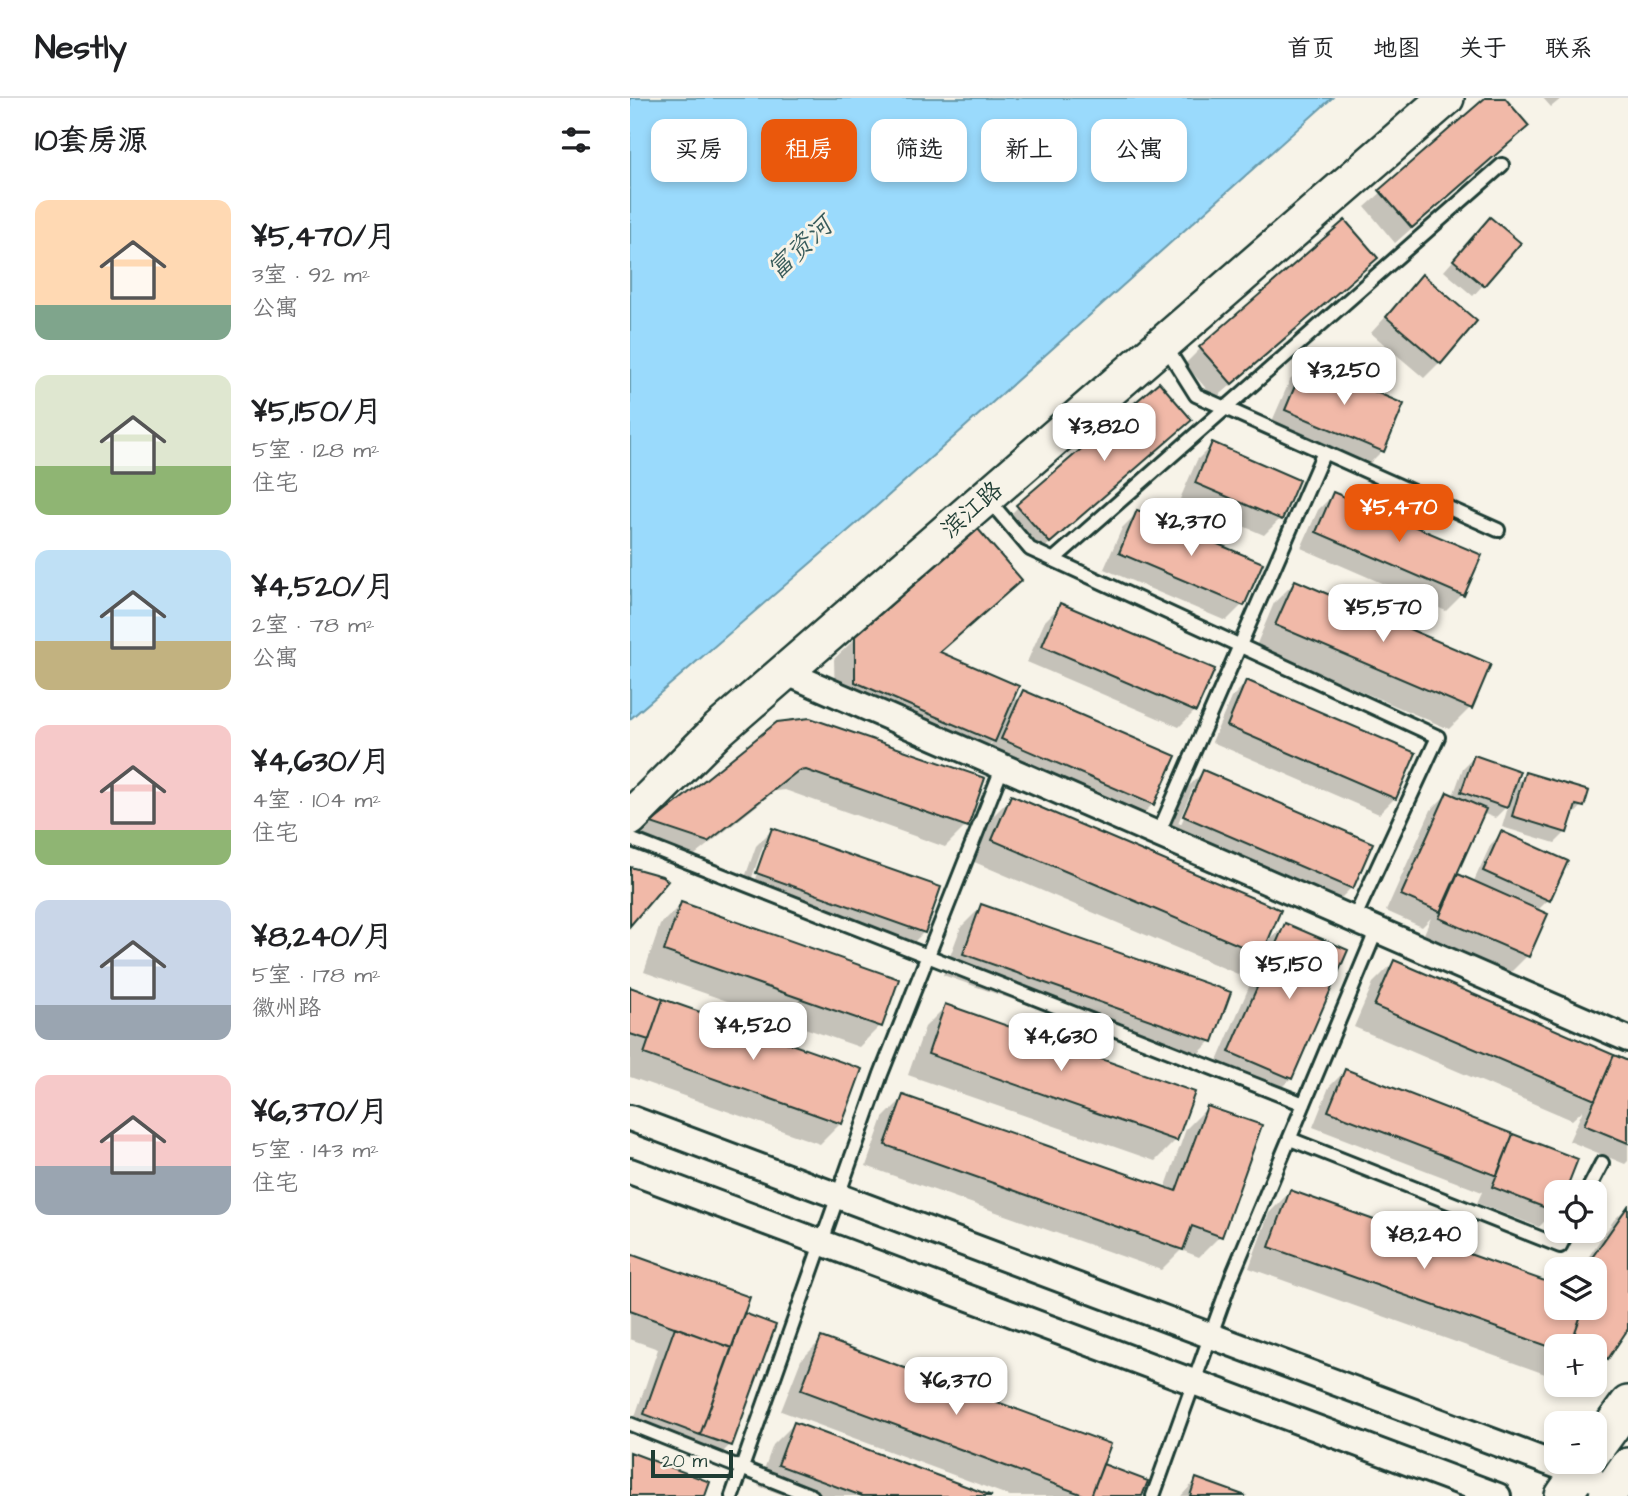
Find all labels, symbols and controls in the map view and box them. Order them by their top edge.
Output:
text: Nestly [35,25,127,71]
text: 首页 [1287,32,1335,66]
text: 地图 [1373,32,1421,66]
text: 关于 [1459,32,1507,66]
text: 联系 [1545,32,1593,66]
chip: 买房 [651,119,747,182]
chip: 租房 [761,119,857,182]
chip: 筛选 [871,119,967,182]
chip: 新上 [981,119,1077,182]
chip: 公寓 [1091,119,1187,182]
text: 10套房源 [35,120,148,162]
icon: filters [557,121,595,159]
water label: 富资河 [759,206,844,288]
text: ¥5,470/月 [252,216,396,258]
icon: home [91,228,175,312]
text: 3室 · 92 m² [252,259,370,291]
text: 公寓 [252,292,298,324]
pin: ¥3,250 [1287,348,1401,407]
text: ¥3,250 [1308,354,1380,386]
text: ¥5,150/月 [252,391,382,433]
icon: home [91,403,175,487]
pin: ¥3,820 [1047,404,1161,463]
text: ¥3,820 [1069,410,1139,442]
text: 5室 · 128 m² [252,434,380,466]
text: 住宅 [252,467,298,499]
street label: 滨江路 [934,474,1010,546]
pin: ¥5,470 [1342,484,1456,544]
text: ¥5,470 [1361,491,1437,523]
pin: ¥2,370 [1134,498,1248,558]
text: ¥2,370 [1156,505,1226,537]
text: ¥4,520/月 [252,566,395,608]
icon: home [91,578,175,662]
pin: ¥5,570 [1326,584,1440,644]
text: ¥5,570 [1344,591,1422,623]
text: 2室 · 78 m² [252,609,375,641]
text: 公寓 [252,642,298,674]
text: ¥4,630/月 [252,741,390,783]
icon: home [91,753,175,837]
text: 4室 · 104 m² [252,784,381,816]
text: 住宅 [252,817,298,849]
text: ¥8,240/月 [252,916,393,958]
icon: home [91,928,175,1012]
pin: ¥5,150 [1232,942,1346,1001]
text: ¥5,150 [1256,948,1322,980]
text: 5室 · 178 m² [252,959,381,991]
text: 徽州路 [252,992,321,1024]
pin: ¥4,520 [696,1002,810,1062]
text: ¥4,520 [715,1009,791,1041]
pin: ¥4,630 [1004,1014,1118,1073]
text: ¥4,630 [1025,1020,1097,1052]
text: ¥6,370/月 [252,1091,388,1133]
icon: home [91,1103,175,1187]
text: 5室 · 143 m² [252,1134,379,1166]
text: 住宅 [252,1167,298,1199]
map controls [1544,1180,1607,1474]
button: locate [1544,1180,1607,1243]
pin: ¥8,240 [1367,1212,1481,1271]
text: ¥8,240 [1387,1218,1461,1250]
button: layers [1544,1257,1607,1320]
button: + [1544,1334,1607,1397]
pin: ¥6,370 [899,1358,1013,1417]
text: ¥6,370 [920,1364,992,1396]
button: − [1544,1411,1607,1474]
scale bar [651,1447,733,1479]
text: 20 m [662,1448,707,1475]

